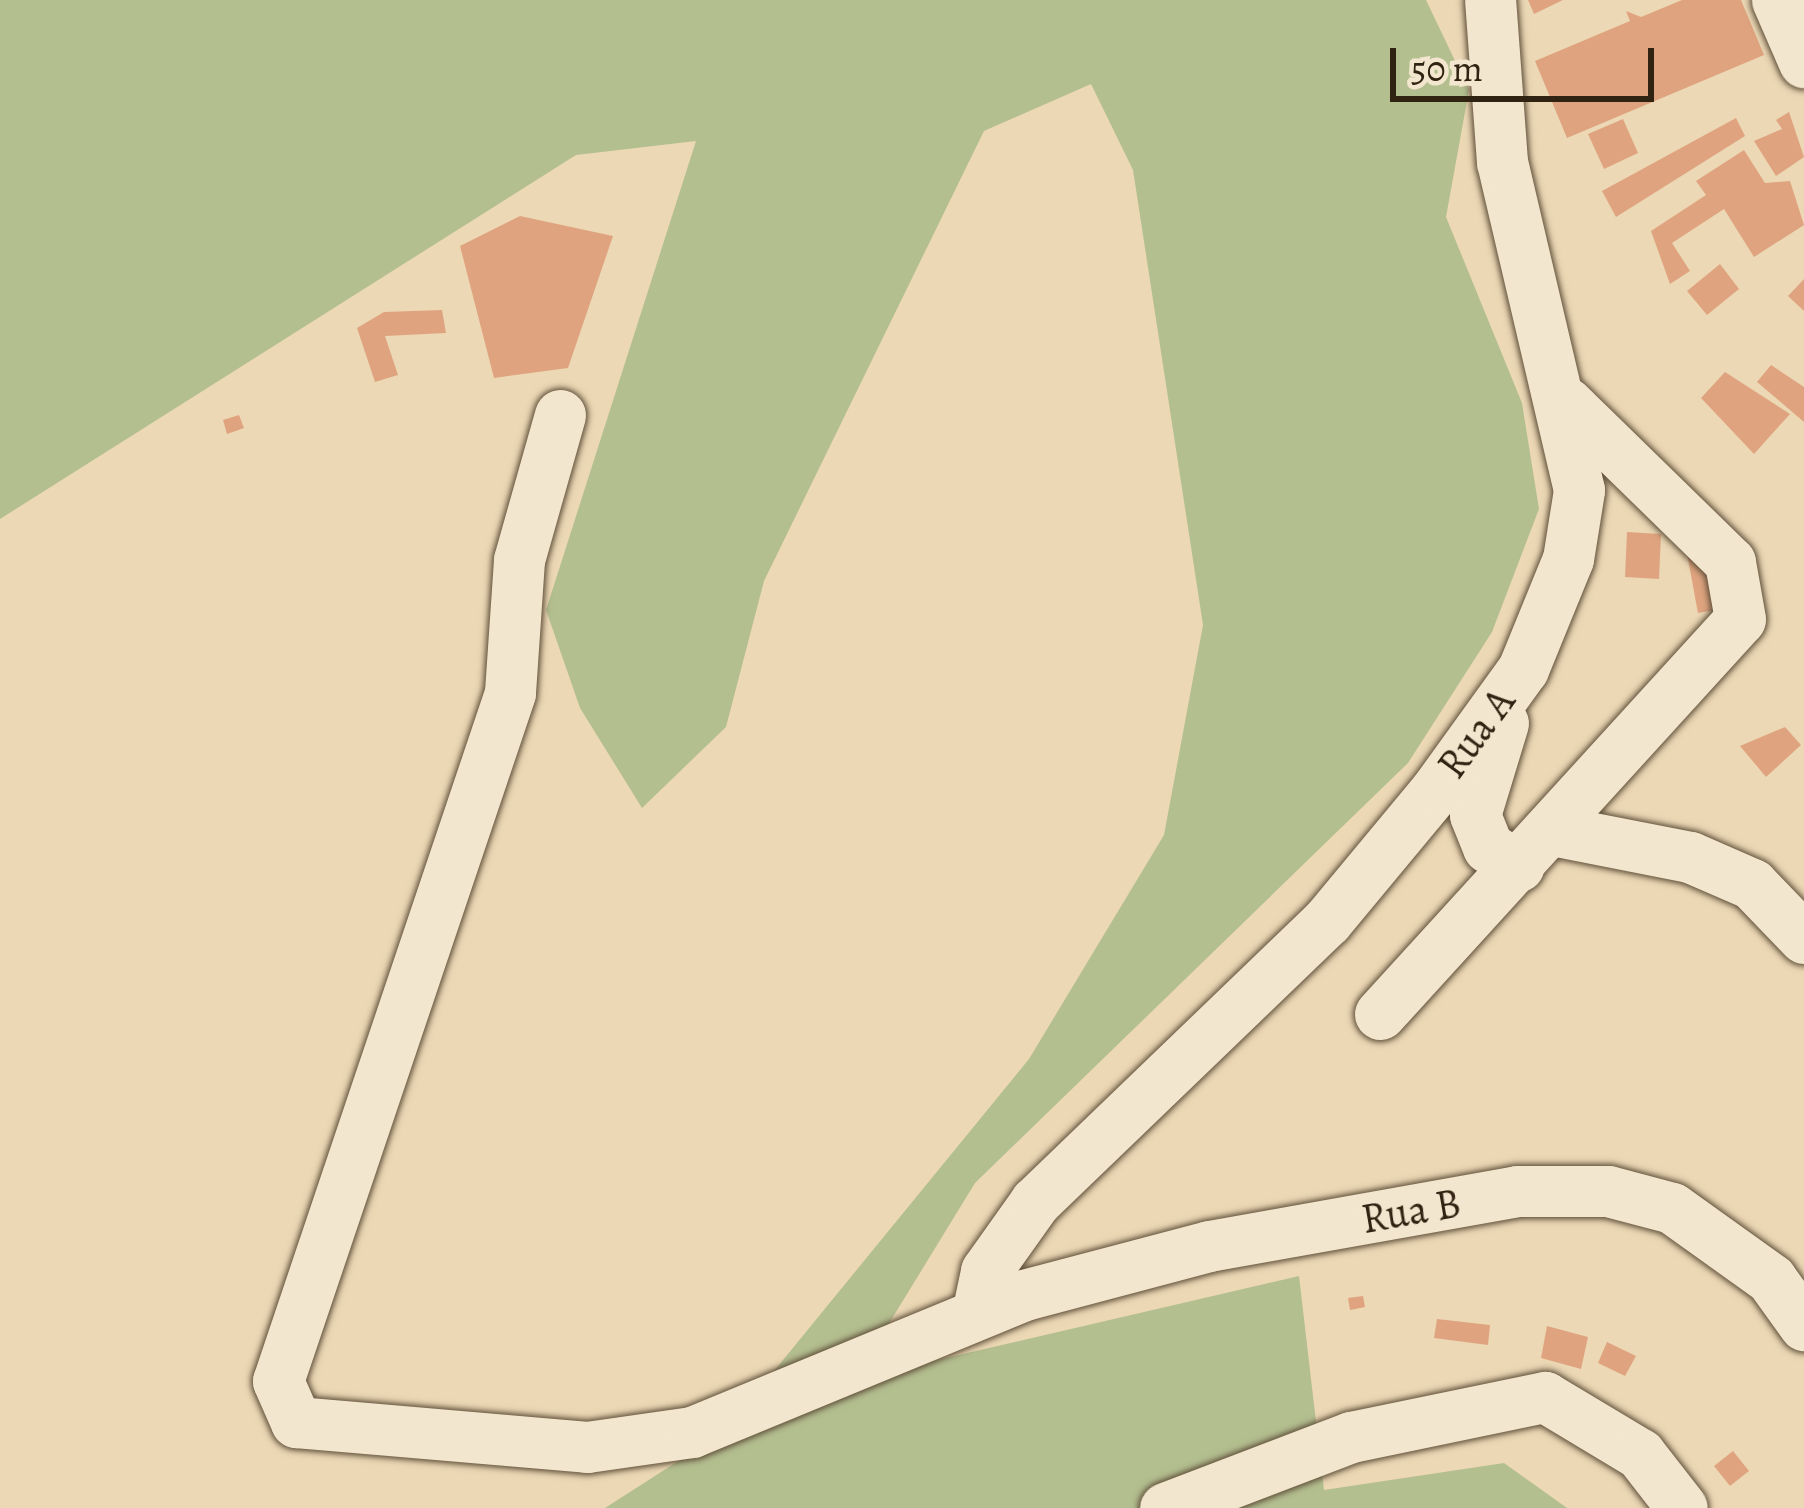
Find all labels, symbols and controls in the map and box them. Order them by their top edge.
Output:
scale bar [1396,24,1660,98]
text: 50 m [1411,44,1483,93]
street label: Rua A [1426,678,1526,788]
street label: Rua B [1357,1177,1465,1245]

